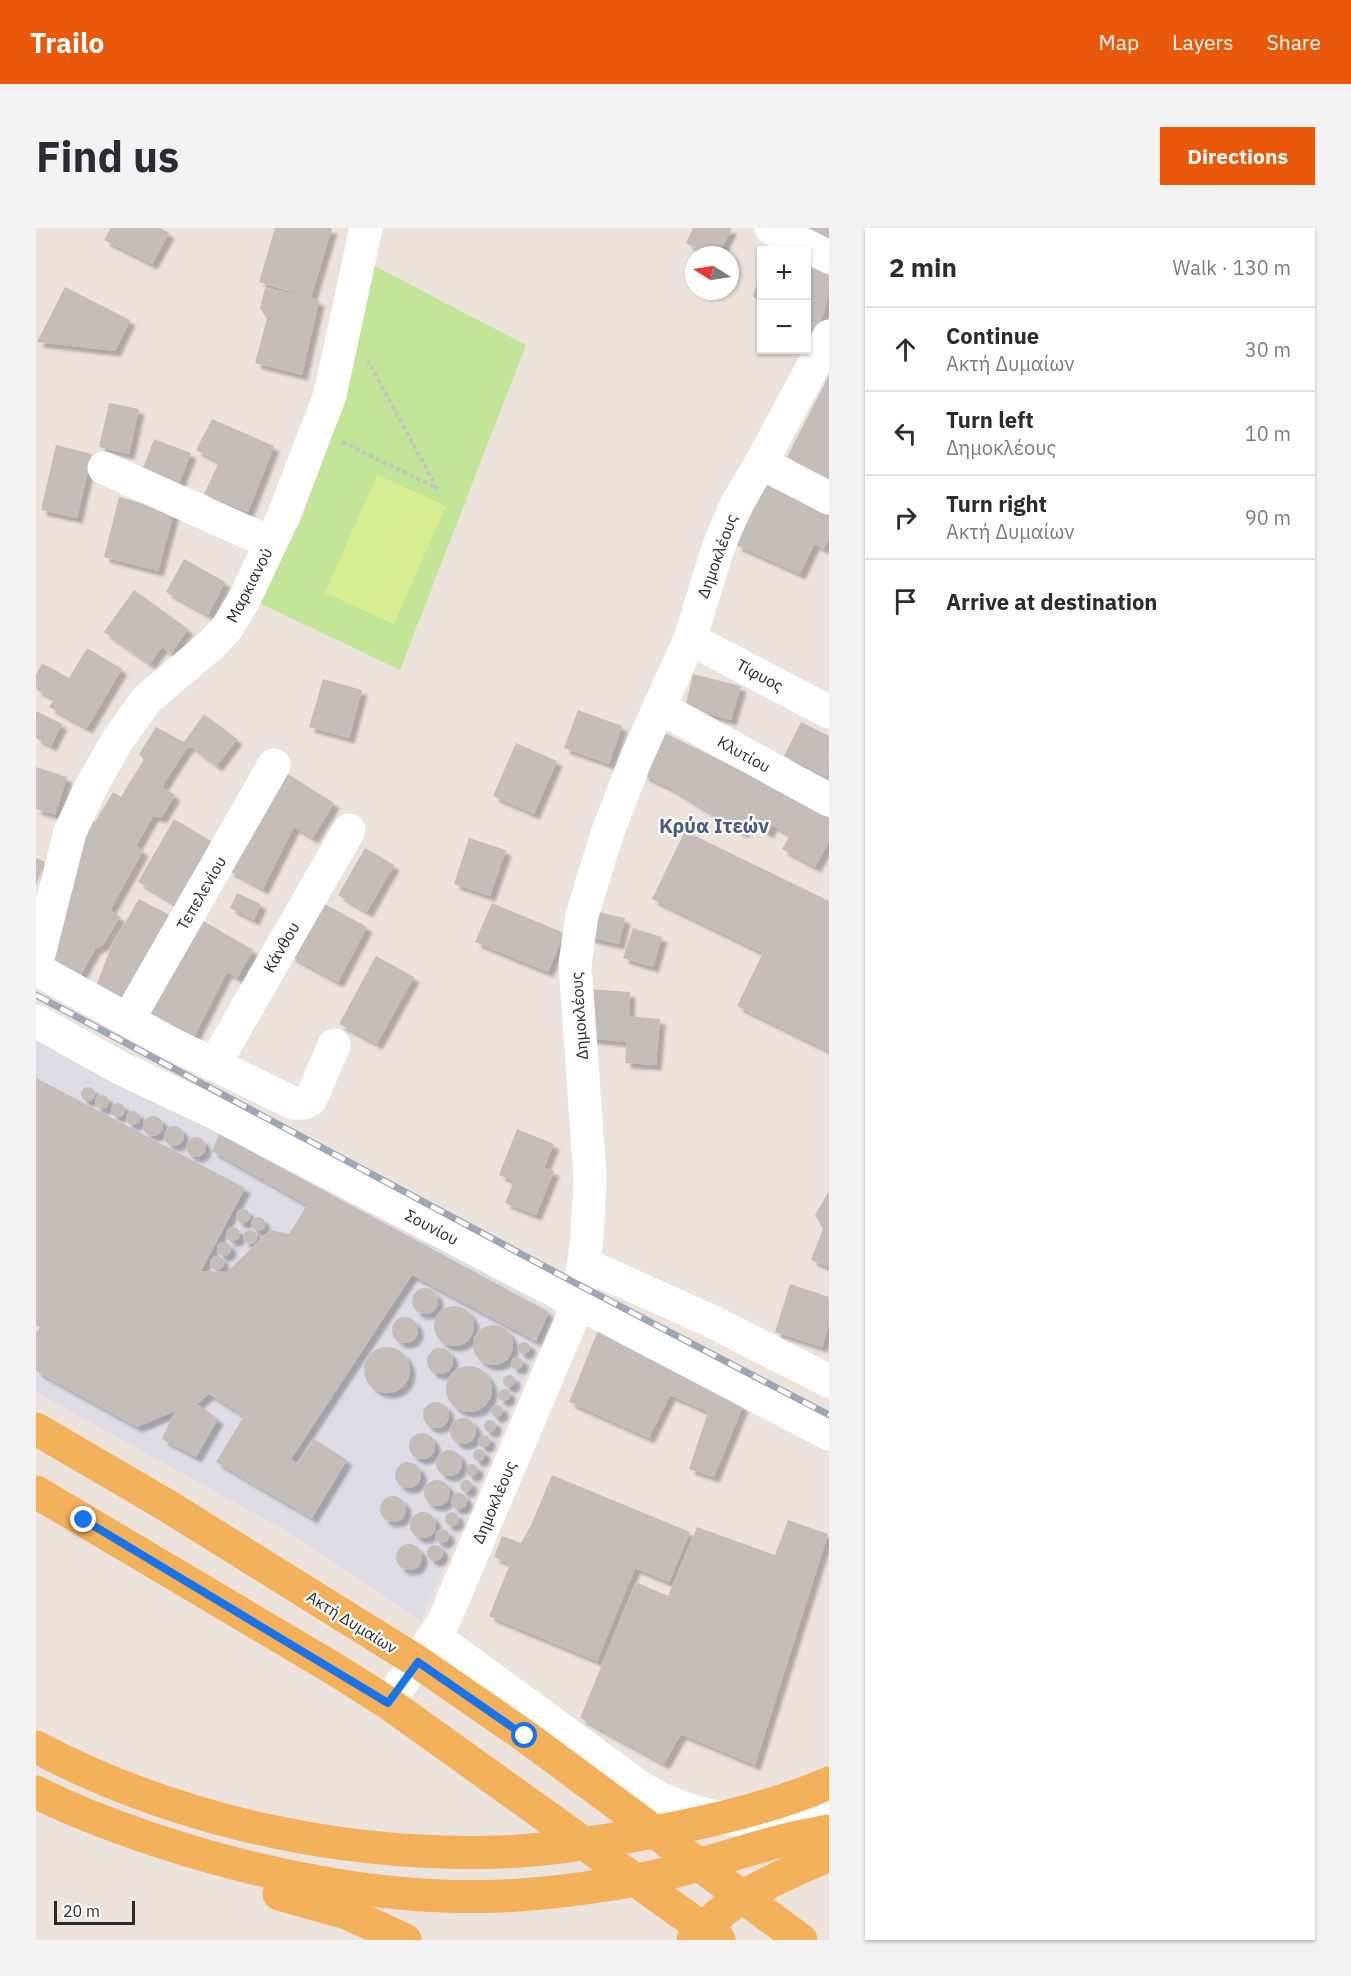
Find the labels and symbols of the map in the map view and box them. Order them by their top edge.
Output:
north arrow [685,246,739,300]
street label: Δημοκλέους [693,511,742,601]
street label: Μαρκιανού [222,544,276,626]
street label: Τίφυος [733,654,787,696]
street label: Κλυτίου [714,731,774,777]
district label: Κρύα Ιτεών [659,812,769,839]
street label: Τεπελενίου [172,852,230,934]
street label: Κάνθου [259,918,303,976]
street label: Δημοκλέους [566,971,592,1061]
street label: Σουνίου [402,1205,462,1249]
street label: Δημοκλέους [468,1457,521,1546]
route end [70,1506,96,1532]
street label: Ακτή Δυμαίων [303,1586,401,1658]
route start [511,1722,537,1748]
scale bar [54,1898,135,1926]

